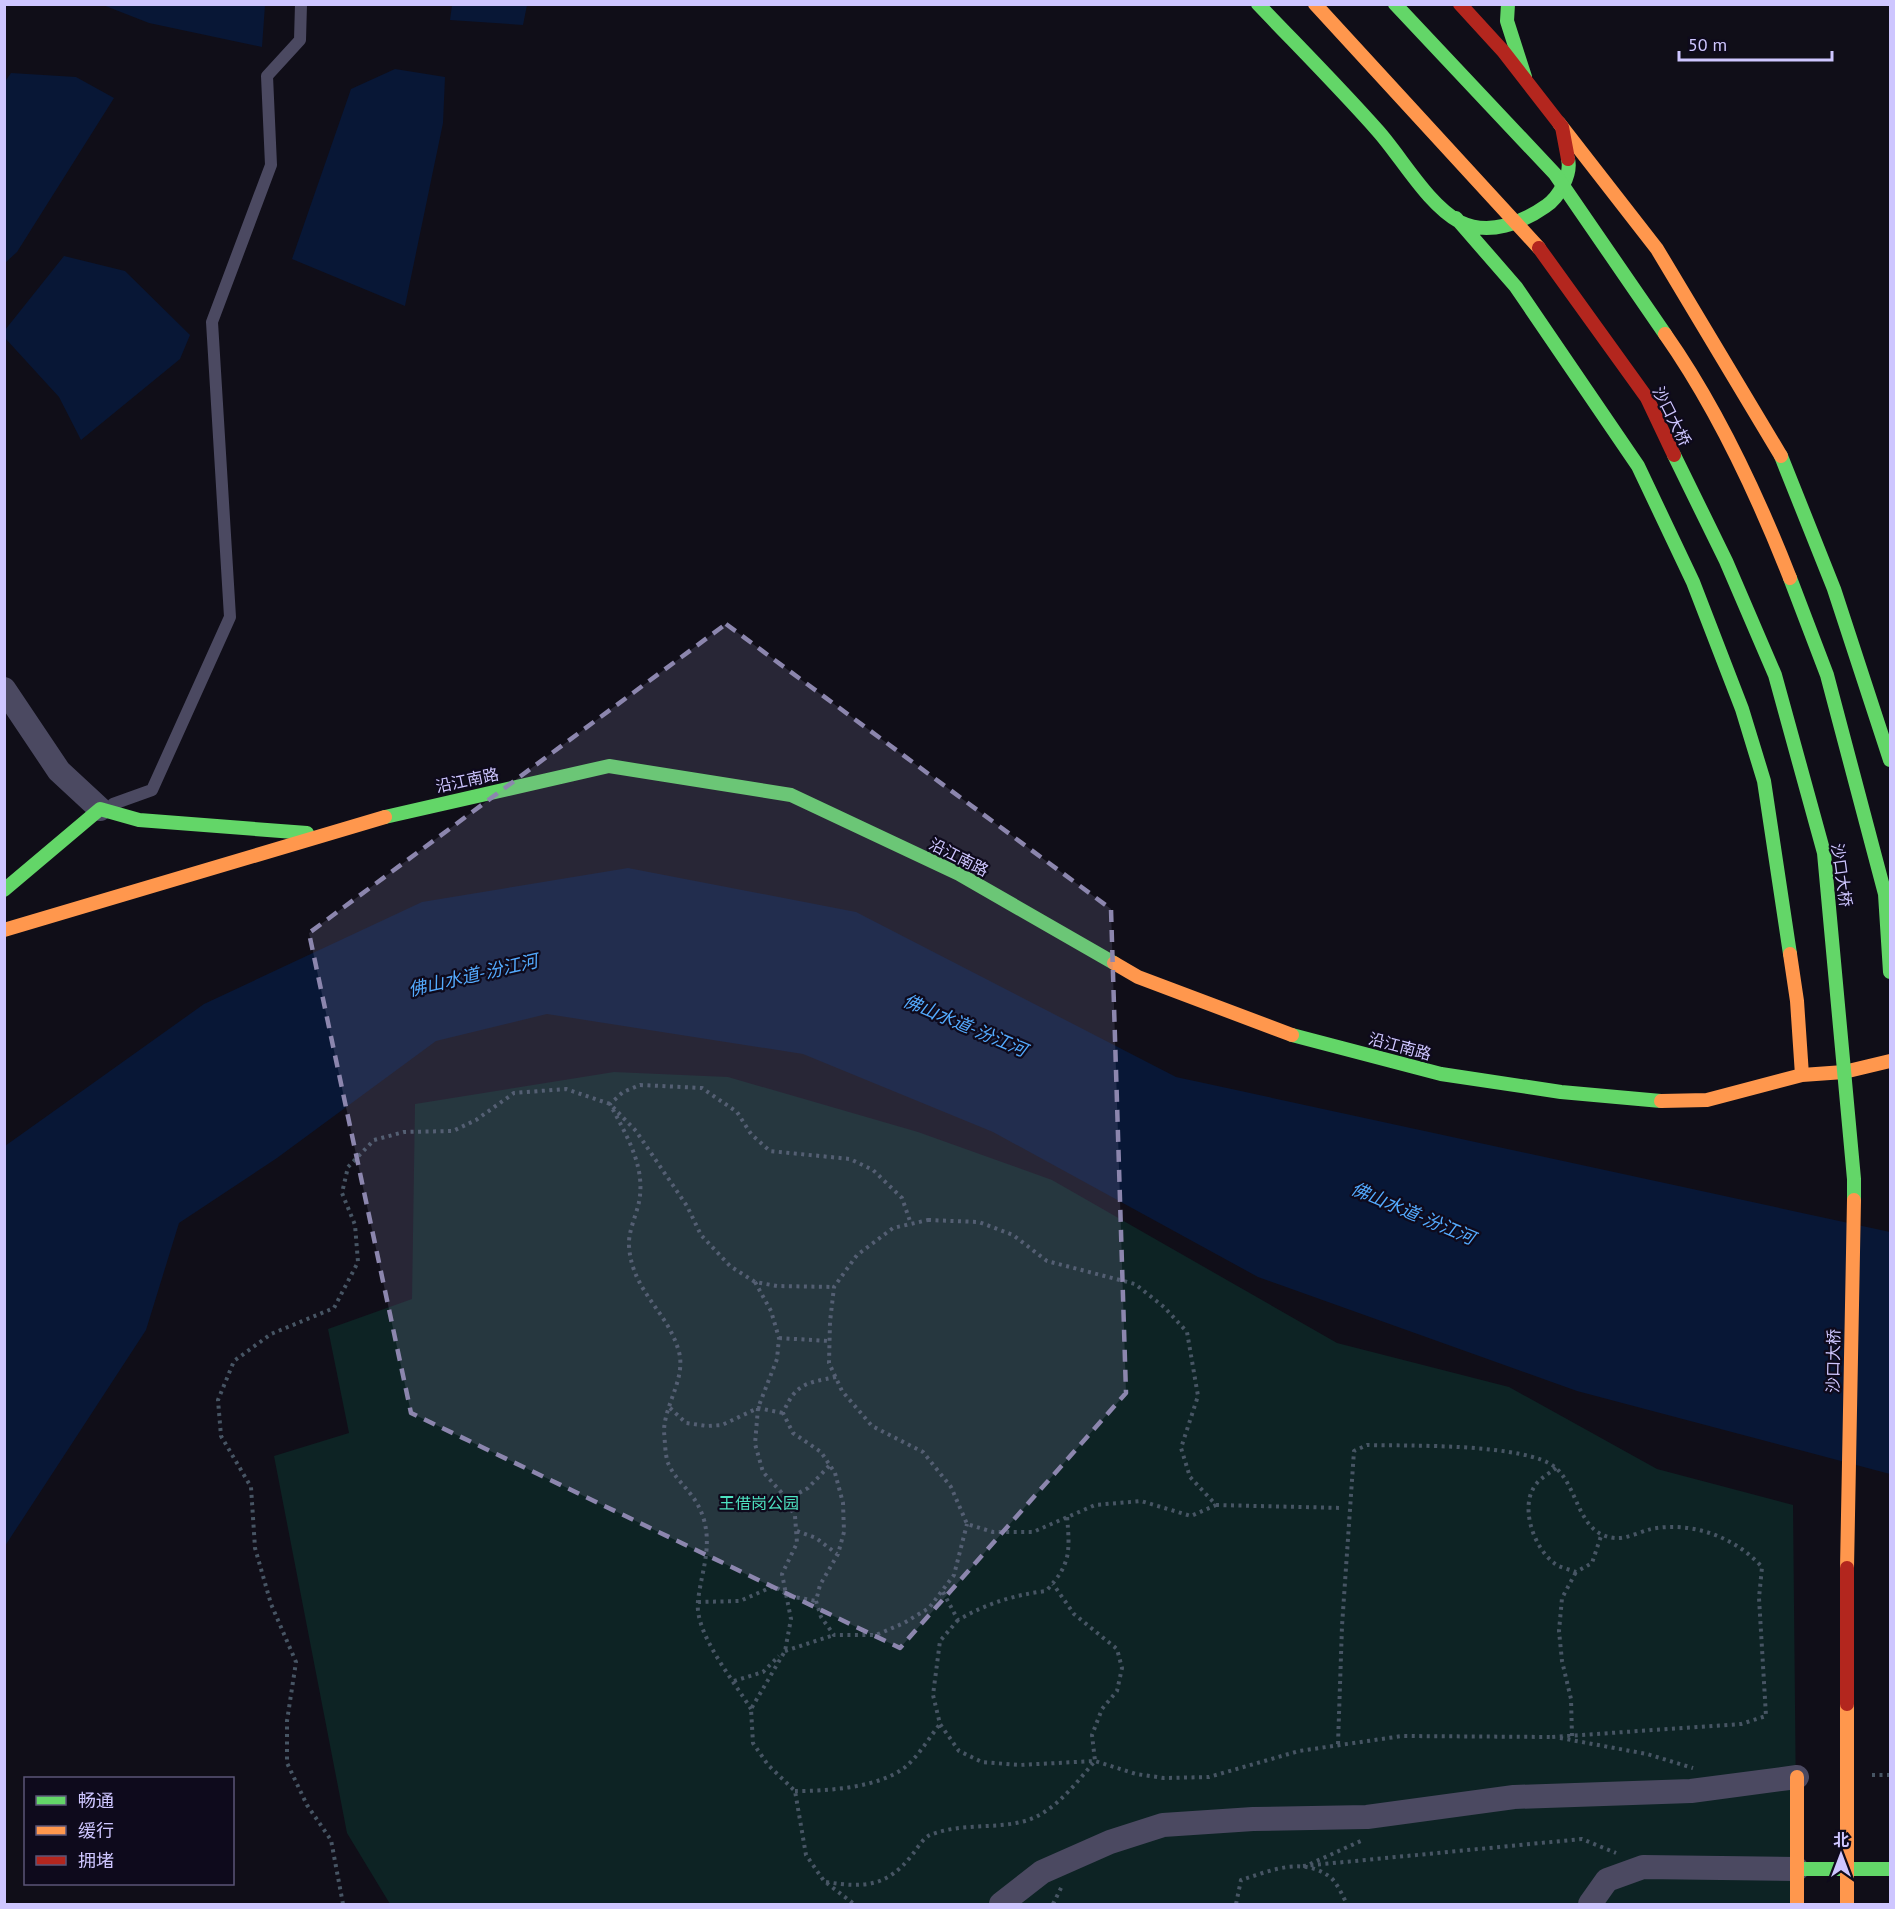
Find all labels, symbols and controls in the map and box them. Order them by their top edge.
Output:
scale bar [1679,24,1832,62]
text: 50 m [1688,33,1727,56]
street label: 沙口大桥 [1649,383,1695,449]
street label: 沿江南路 [434,764,500,796]
street label: 沿江南路 [926,834,992,880]
street label: 沙口大桥 [1828,842,1856,908]
water label: 佛山水道-汾江河 [406,948,543,1001]
water label: 佛山水道-汾江河 [900,989,1033,1063]
street label: 沿江南路 [1366,1028,1434,1064]
water label: 佛山水道-汾江河 [1348,1177,1481,1251]
street label: 沙口大桥 [1822,1329,1844,1393]
park label: 王借岗公园 [719,1493,799,1513]
legend [24,1777,234,1885]
text: 畅通 [78,1789,114,1812]
text: 缓行 [78,1819,114,1842]
north arrow [1811,1825,1871,1885]
text: 北 [1833,1830,1849,1850]
text: 拥堵 [78,1849,114,1872]

